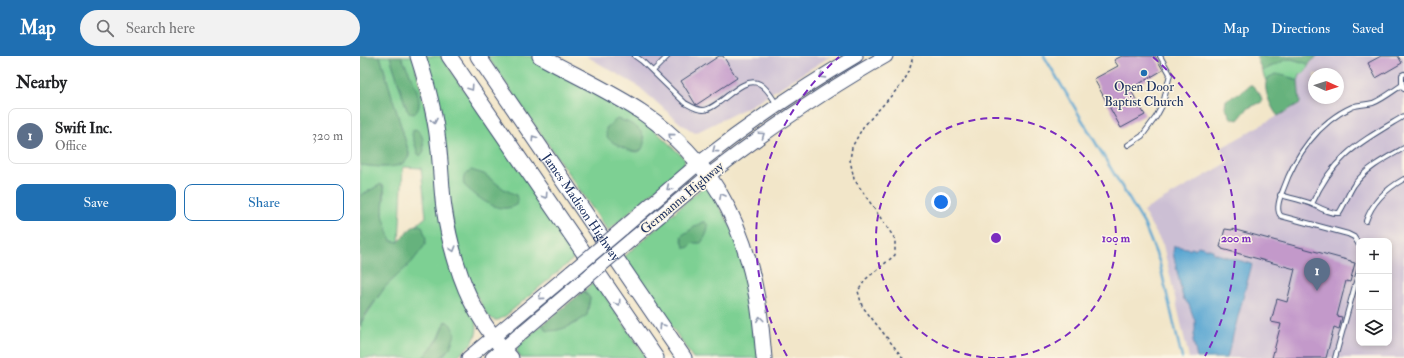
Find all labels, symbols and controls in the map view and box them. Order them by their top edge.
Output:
search box [80,10,360,46]
text: Map [20,16,56,40]
icon: search [94,17,116,39]
text: Search here [126,19,195,38]
text: Map [1223,20,1249,37]
text: Directions [1271,20,1330,37]
text: Saved [1352,20,1384,37]
marker: Open Door Baptist Church [1139,68,1149,78]
north arrow [1308,68,1344,104]
one-way arrow [819,71,826,79]
text: Nearby [16,72,67,93]
place label: Open Door Baptist Church [1104,79,1184,111]
one-way arrow [466,84,474,91]
one-way arrow [430,118,438,124]
text: Swift Inc. [55,119,112,138]
text: 1 [28,128,32,144]
text: 320 m [312,128,343,144]
one-way arrow [669,133,676,140]
one-way arrow [758,133,765,140]
one-way arrow [531,135,538,142]
text: Office [55,138,87,154]
one-way arrow [713,146,720,153]
street label: James Madison Highway [538,149,624,265]
street label: Germanna Highway [637,158,728,238]
one-way arrow [666,183,674,190]
button: Save [16,184,176,221]
button: Share [184,184,344,221]
one-way arrow [540,191,547,198]
your location [931,192,951,212]
one-way arrow [719,193,726,200]
centre of rings [989,231,1003,245]
text: 100 m [1102,231,1131,246]
text: 200 m [1221,231,1252,246]
map controls [1356,238,1392,346]
button: + [1356,238,1392,274]
one-way arrow [448,246,457,253]
pin: 1 [1304,258,1330,291]
button: − [1356,274,1392,310]
one-way arrow [538,292,545,299]
one-way arrow [613,299,621,306]
button: layers [1356,310,1392,346]
one-way arrow [756,316,765,322]
one-way arrow [659,323,667,330]

